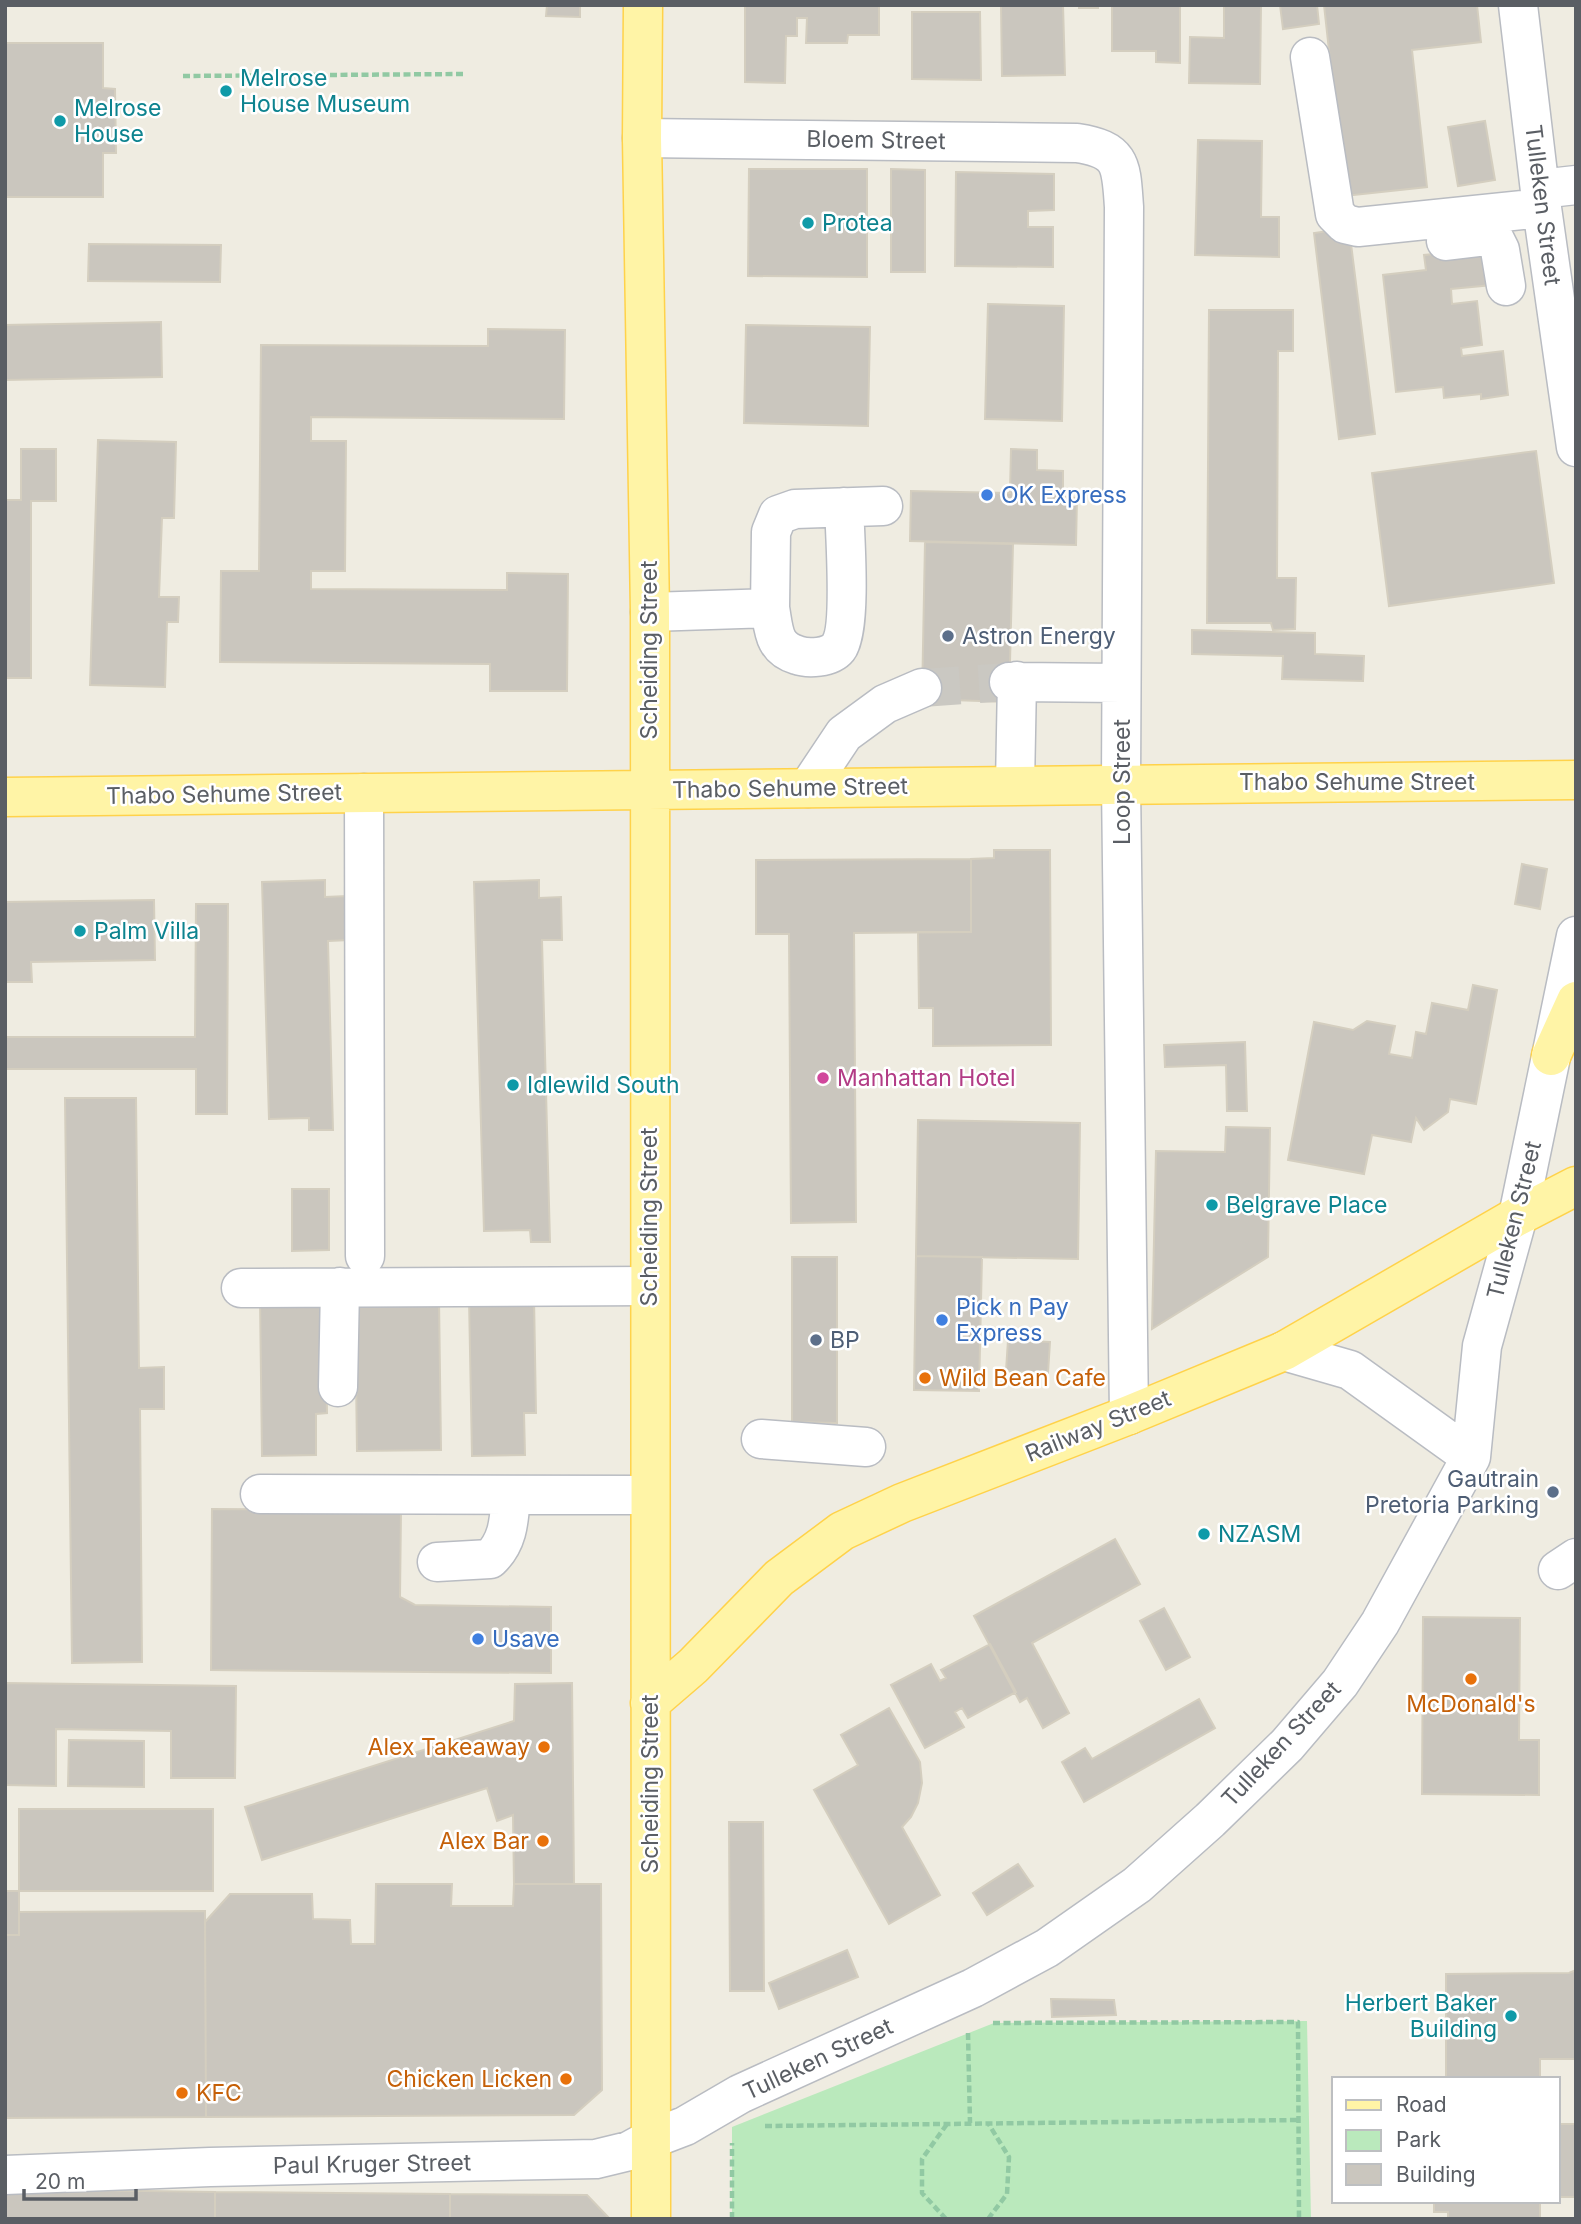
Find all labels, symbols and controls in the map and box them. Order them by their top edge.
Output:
place label: Melrose House Museum [240,64,410,118]
marker: Melrose House Museum [218,83,234,99]
place label: Melrose House [74,94,161,148]
marker: Melrose House [52,113,68,129]
street label: Tulleken Street [1519,123,1567,287]
street label: Bloem Street [806,125,946,155]
place label: Protea [822,209,893,237]
marker: Protea [800,215,816,231]
place label: OK Express [1001,481,1127,509]
marker: OK Express [979,487,995,503]
street label: Scheiding Street [635,560,663,740]
place label: Astron Energy [962,622,1116,650]
marker: Astron Energy [940,628,956,644]
street label: Loop Street [1108,719,1136,845]
street label: Thabo Sehume Street [1239,768,1475,796]
street label: Thabo Sehume Street [672,772,909,804]
street label: Thabo Sehume Street [106,778,343,810]
place label: Palm Villa [94,917,199,945]
marker: Palm Villa [72,923,88,939]
place label: Manhattan Hotel [837,1064,1016,1092]
marker: Manhattan Hotel [815,1070,831,1086]
place label: Idlewild South [527,1071,680,1099]
marker: Idlewild South [505,1077,521,1093]
street label: Scheiding Street [635,1127,663,1307]
street label: Tulleken Street [1481,1138,1547,1302]
place label: Belgrave Place [1226,1191,1387,1219]
marker: Belgrave Place [1204,1197,1220,1213]
place label: Pick n Pay Express [956,1293,1069,1347]
marker: Pick n Pay Express [934,1312,950,1328]
place label: BP [830,1326,860,1354]
marker: BP [808,1332,824,1348]
place label: Wild Bean Cafe [939,1364,1106,1392]
marker: Wild Bean Cafe [917,1370,933,1386]
street label: Railway Street [1021,1384,1175,1468]
place label: Gautrain Pretoria Parking [1365,1465,1539,1519]
marker: Gautrain Pretoria Parking [1545,1484,1561,1500]
place label: NZASM [1218,1520,1301,1548]
marker: NZASM [1196,1526,1212,1542]
place label: Usave [492,1625,560,1653]
marker: Usave [470,1631,486,1647]
marker: McDonald's [1463,1671,1479,1687]
street label: Tulleken Street [1216,1675,1347,1813]
place label: McDonald's [1406,1690,1536,1718]
street label: Scheiding Street [636,1694,664,1874]
place label: Alex Takeaway [368,1733,530,1761]
marker: Alex Takeaway [536,1739,552,1755]
place label: Alex Bar [439,1827,529,1855]
marker: Alex Bar [535,1833,551,1849]
place label: Herbert Baker Building [1345,1989,1497,2043]
marker: Herbert Baker Building [1503,2008,1519,2024]
street label: Tulleken Street [739,2012,898,2106]
place label: Chicken Licken [386,2065,552,2093]
marker: Chicken Licken [558,2071,574,2087]
legend [1332,2077,1560,2203]
place label: KFC [196,2079,242,2107]
marker: KFC [174,2085,190,2101]
text: Road [1396,2092,1447,2117]
text: Park [1396,2127,1441,2152]
street label: Paul Kruger Street [273,2148,472,2180]
scale bar [24,2158,136,2202]
text: Building [1396,2162,1476,2187]
text: 20 m [35,2169,85,2194]

